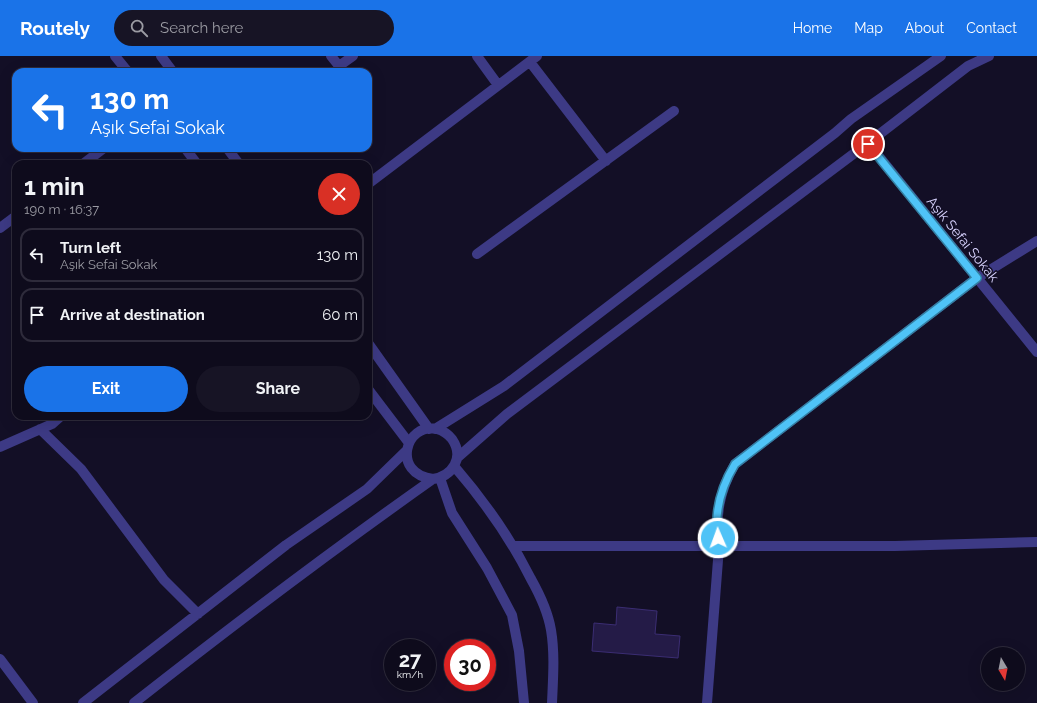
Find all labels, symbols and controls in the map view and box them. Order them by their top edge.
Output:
search box [114,10,394,46]
text: Routely [20,17,90,39]
icon: search [128,17,150,39]
text: Search here [160,19,243,37]
text: Home [793,20,832,36]
text: Map [854,20,883,36]
text: About [905,20,944,36]
text: Contact [966,20,1017,36]
text: 130 m [90,83,169,116]
icon: left [24,84,76,136]
text: Aşık Sefai Sokak [90,117,225,138]
pin [851,127,885,161]
icon: arrive [857,133,879,155]
text: 1 min [24,172,85,201]
button: close [318,173,360,215]
street label: Aşık Sefai Sokak [924,193,1003,285]
text: 190 m · 16:37 [24,202,99,217]
text: Turn left [60,239,121,257]
icon: left [26,244,48,266]
text: 130 m [317,246,358,264]
text: Aşık Sefai Sokak [60,257,157,272]
icon: arrive [26,304,48,326]
text: Arrive at destination [60,306,205,324]
text: 60 m [322,306,358,324]
button: Exit [24,366,188,412]
button: Share [196,366,360,412]
position arrow [697,517,739,559]
speed limit sign: 30 [444,639,496,691]
north arrow [981,647,1025,691]
map controls [981,647,1025,691]
text: 27 [399,648,421,672]
text: km/h [397,669,423,680]

